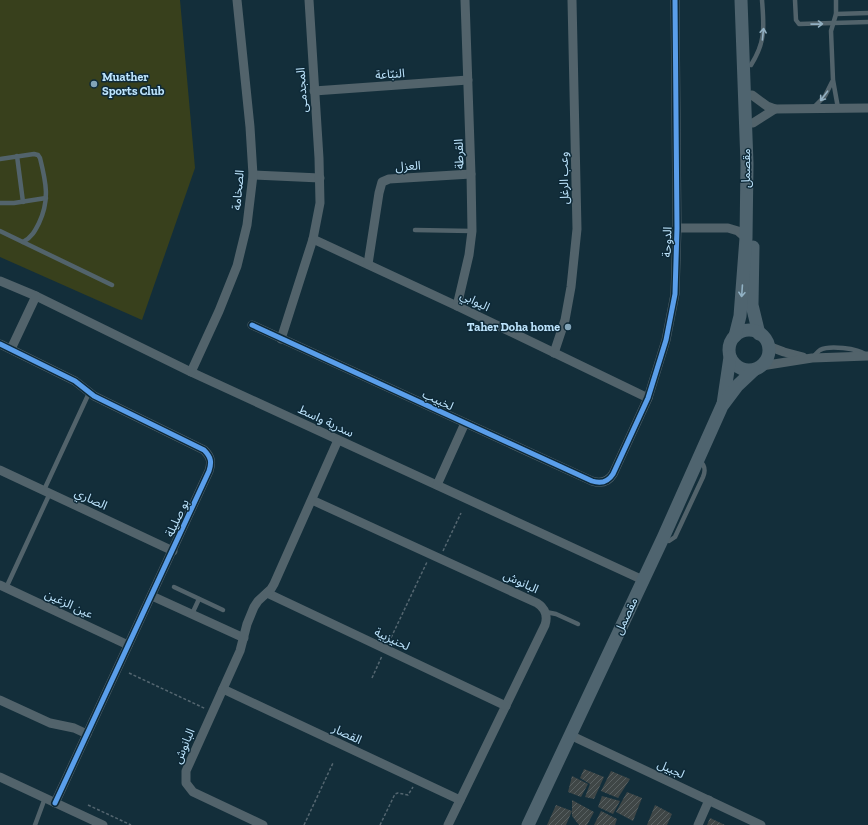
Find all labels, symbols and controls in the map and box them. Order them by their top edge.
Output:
one-way arrow [810,20,823,28]
one-way arrow [759,28,767,41]
street label: النبّاعة [375,66,405,82]
street label: المجدمـى [293,67,311,113]
place label: Muather Sports Club [102,70,165,98]
marker: Muather Sports Club [89,79,99,89]
one-way arrow [820,90,828,101]
street label: القرطة [451,138,467,169]
street label: مقصمل [739,148,753,188]
street label: وعب الرغل [557,152,572,204]
street label: العزل [395,158,421,174]
street label: الصخامة [229,169,247,211]
street label: الدوحة [659,226,675,258]
one-way arrow [738,284,745,297]
street label: اليوابي [457,288,492,317]
place label: Taher Doha home [467,320,560,334]
marker: Taher Doha home [563,322,573,332]
street label: لخبيب [420,387,456,413]
street label: سدرية واسط [296,402,356,440]
street label: الصاري [71,485,110,515]
street label: بو صليلة [162,497,192,539]
street label: البانوش [501,568,541,596]
street label: عين الزغين [43,587,95,621]
street label: مقصمل [611,595,641,637]
street label: لحنيزبية [372,625,412,653]
street label: القصار [329,721,364,747]
street label: البانوش [170,726,198,766]
street label: لجبيل [655,757,687,781]

